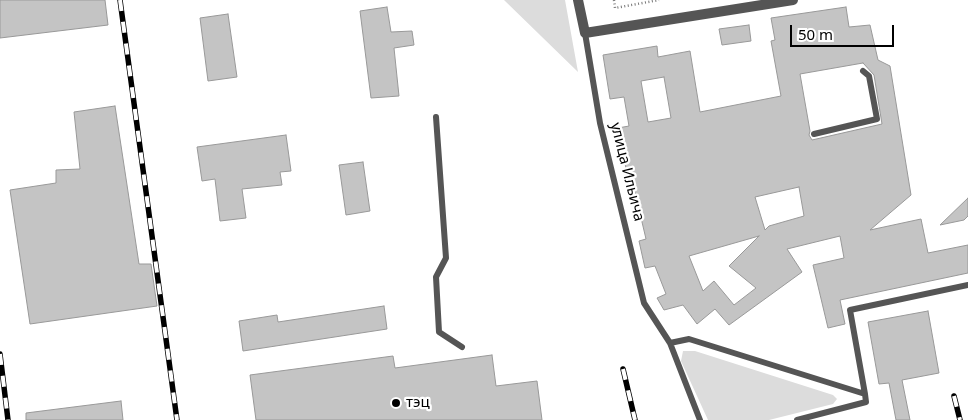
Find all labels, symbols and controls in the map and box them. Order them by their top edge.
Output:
scale bar [793,15,897,47]
text: 50 m [798,24,833,44]
street label: улица Ильича [606,121,648,223]
place label: тэц [406,394,430,412]
marker: тэц [390,397,402,409]

